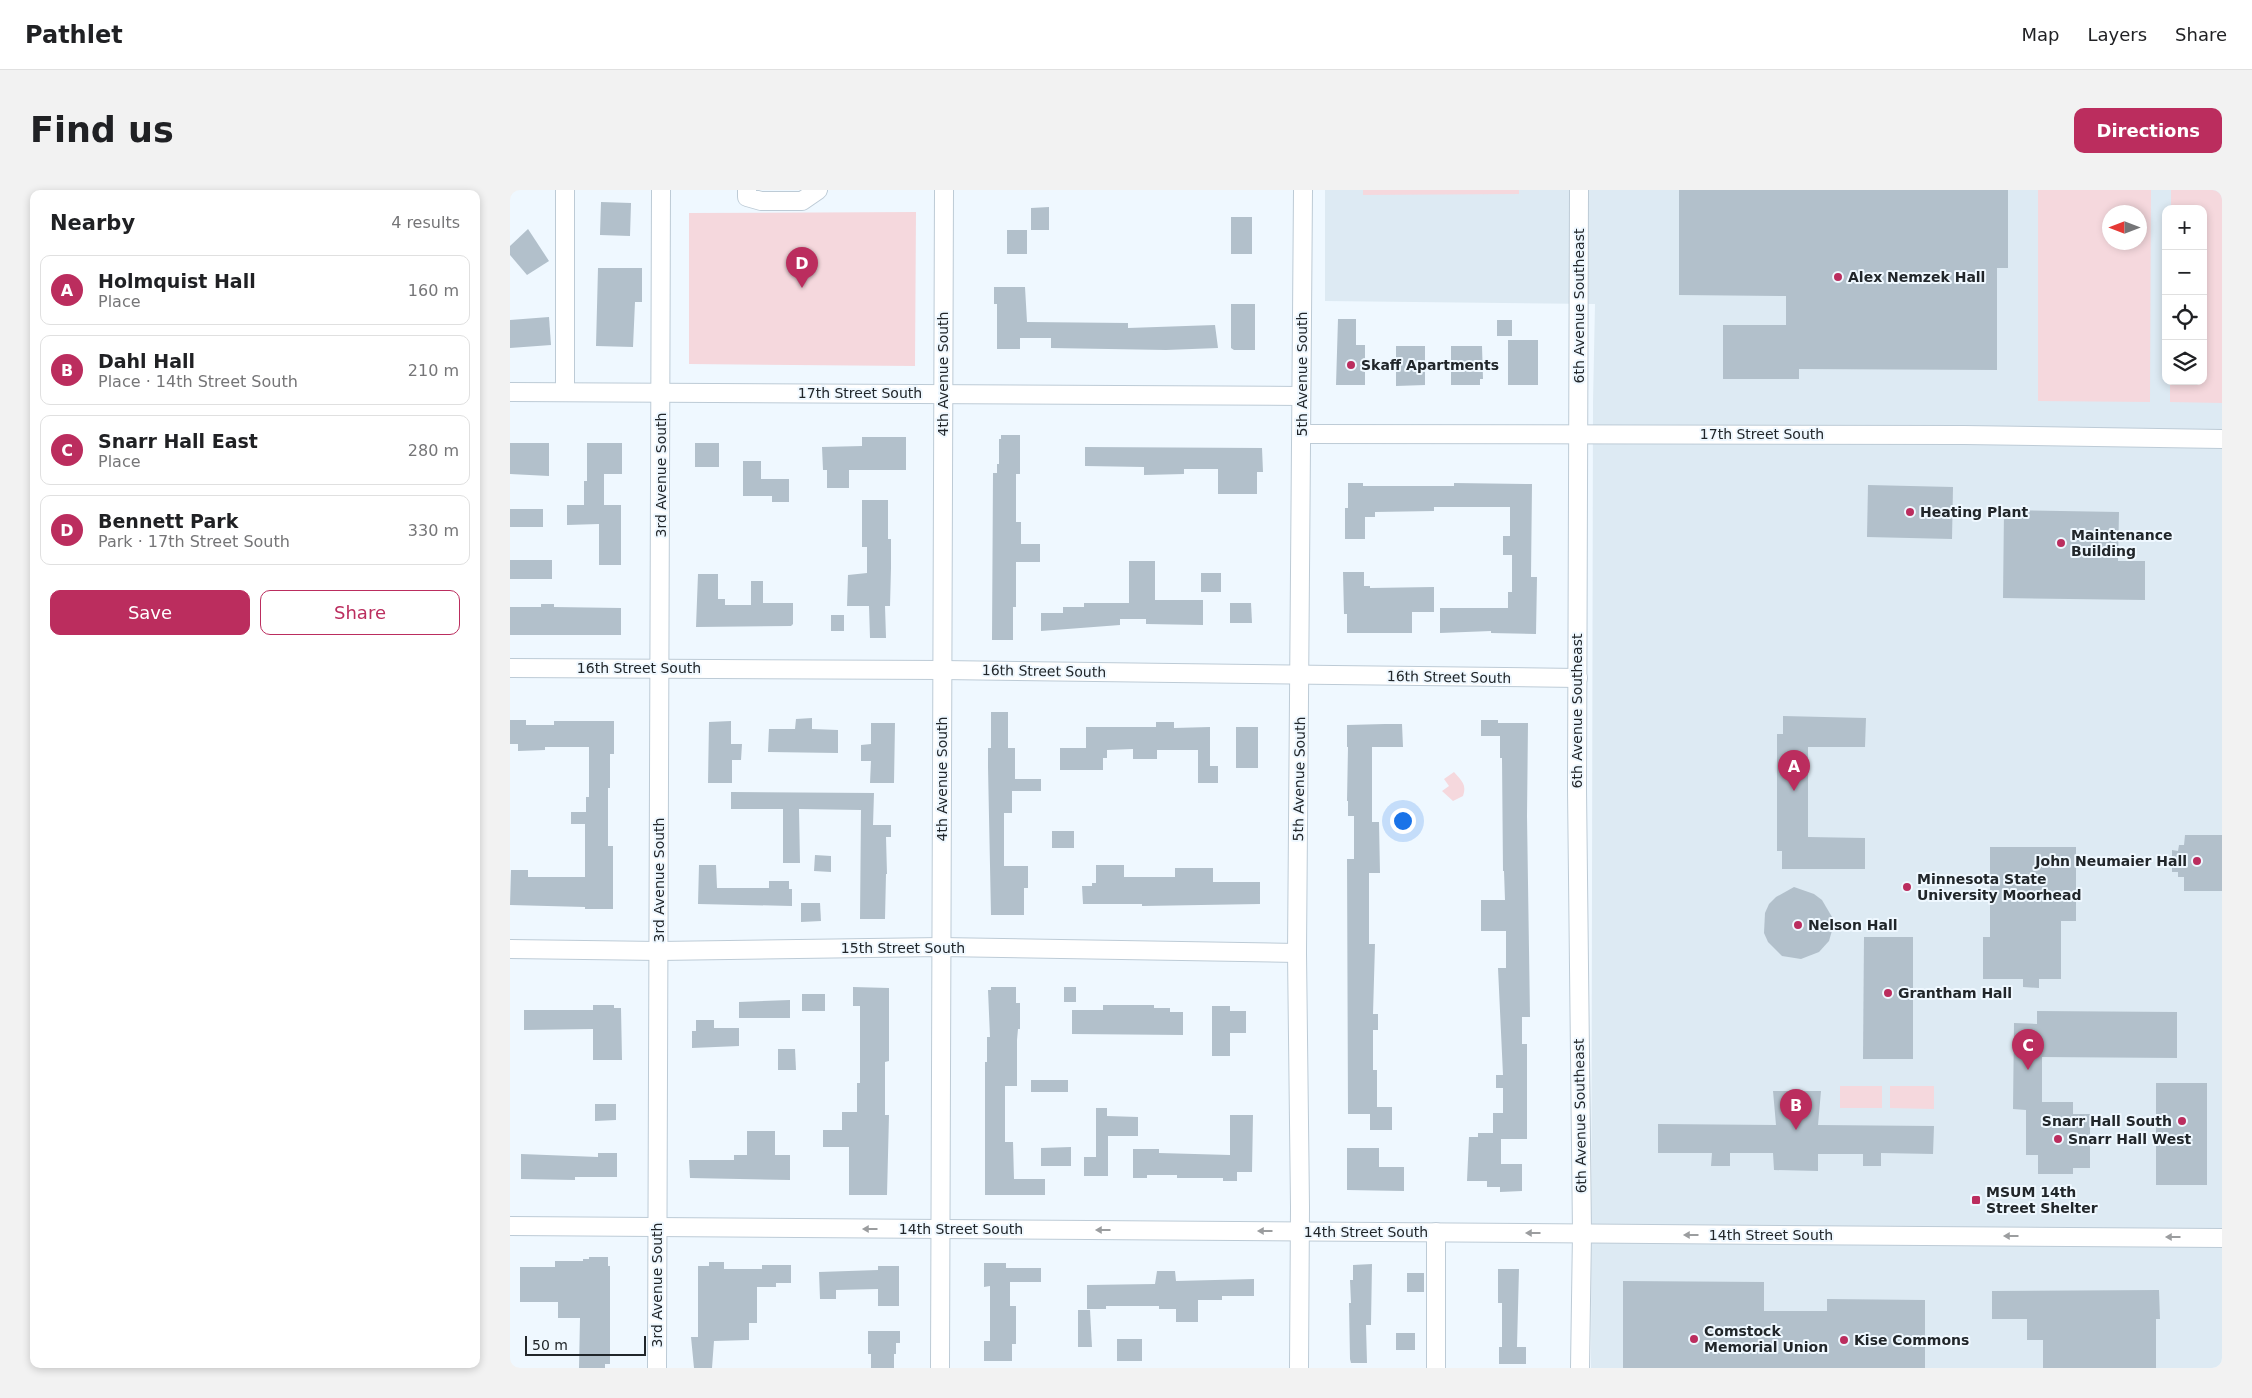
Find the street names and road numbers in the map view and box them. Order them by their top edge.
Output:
street label: 6th Avenue Southeast [1571,228,1587,383]
street label: 4th Avenue South [935,312,951,436]
street label: 5th Avenue South [1294,312,1310,436]
street label: 17th Street South [798,385,922,401]
street label: 3rd Avenue South [653,413,669,537]
street label: 17th Street South [1700,426,1824,442]
street label: 6th Avenue Southeast [1569,633,1585,788]
street label: 16th Street South [577,660,701,676]
street label: 16th Street South [982,662,1106,680]
street label: 16th Street South [1387,668,1511,686]
street label: 5th Avenue South [1290,716,1308,842]
street label: 4th Avenue South [934,717,950,841]
street label: 3rd Avenue South [651,818,667,942]
street label: 15th Street South [841,940,965,956]
street label: 6th Avenue Southeast [1571,1038,1589,1194]
street label: 14th Street South [899,1221,1023,1237]
street label: 3rd Avenue South [649,1223,665,1347]
street label: 14th Street South [1304,1224,1428,1240]
street label: 14th Street South [1709,1227,1833,1243]

